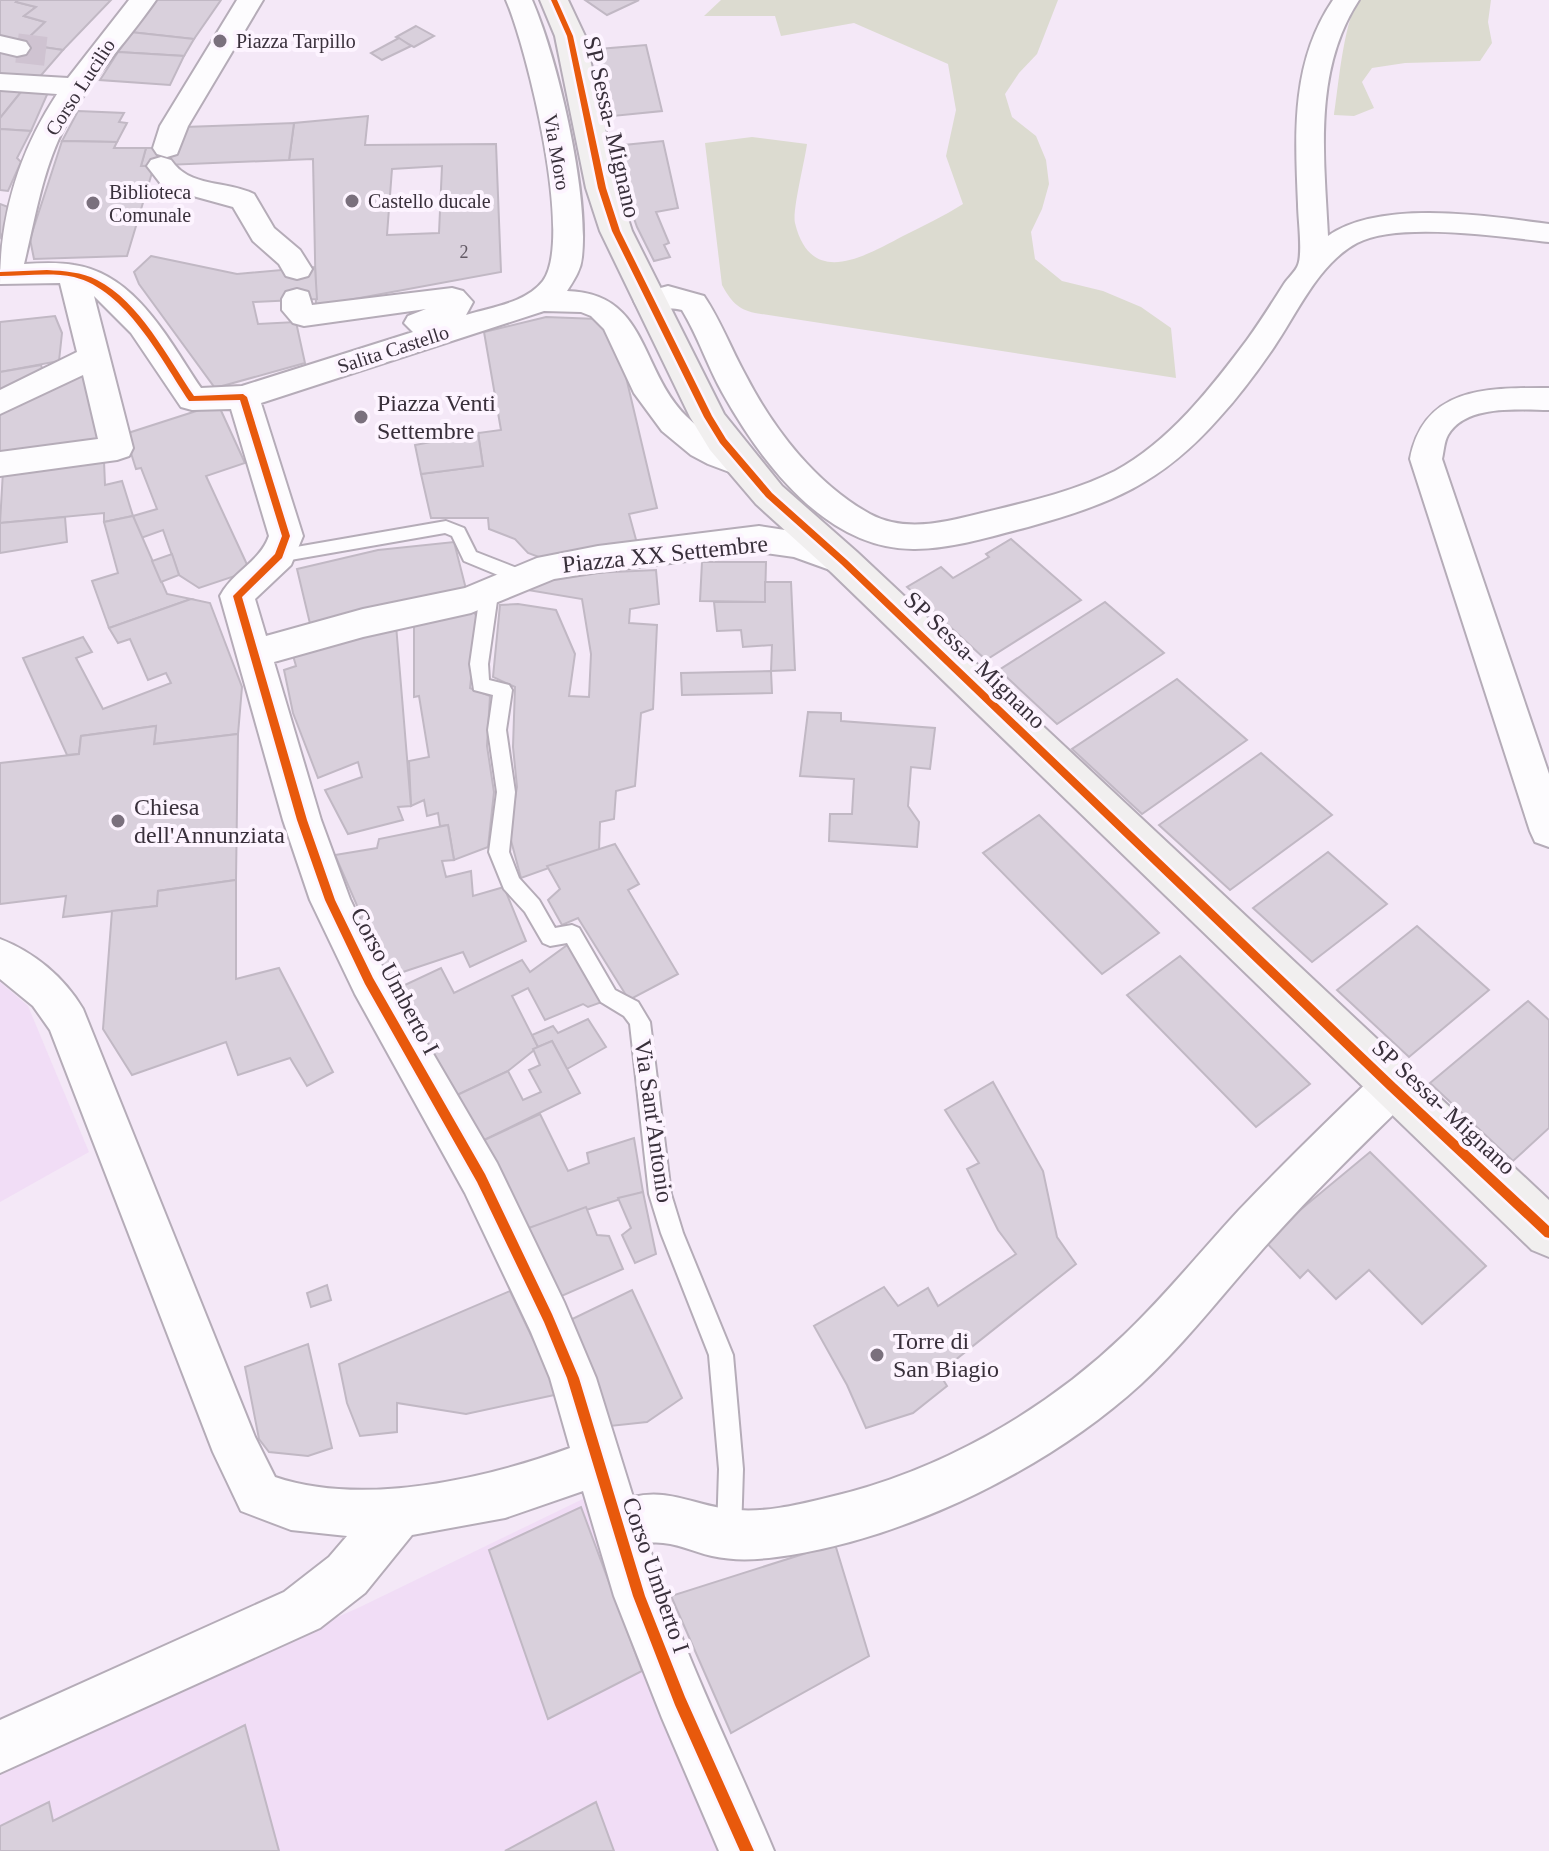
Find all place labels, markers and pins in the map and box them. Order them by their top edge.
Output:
place label: Piazza Tarpillo [236,30,356,53]
marker: Piazza Tarpillo [211,32,229,50]
place label: Biblioteca Comunale [109,181,191,226]
place label: Castello ducale [368,190,491,212]
marker: Castello ducale [343,192,361,210]
marker: Biblioteca Comunale [84,194,102,212]
place label: Piazza Venti Settembre [377,390,496,444]
marker: Piazza Venti Settembre [352,408,370,426]
place label: Chiesa dell'Annunziata [134,794,285,848]
marker: Chiesa dell'Annunziata [109,812,127,830]
place label: Torre di San Biagio [893,1328,999,1382]
marker: Torre di San Biagio [868,1346,886,1364]

